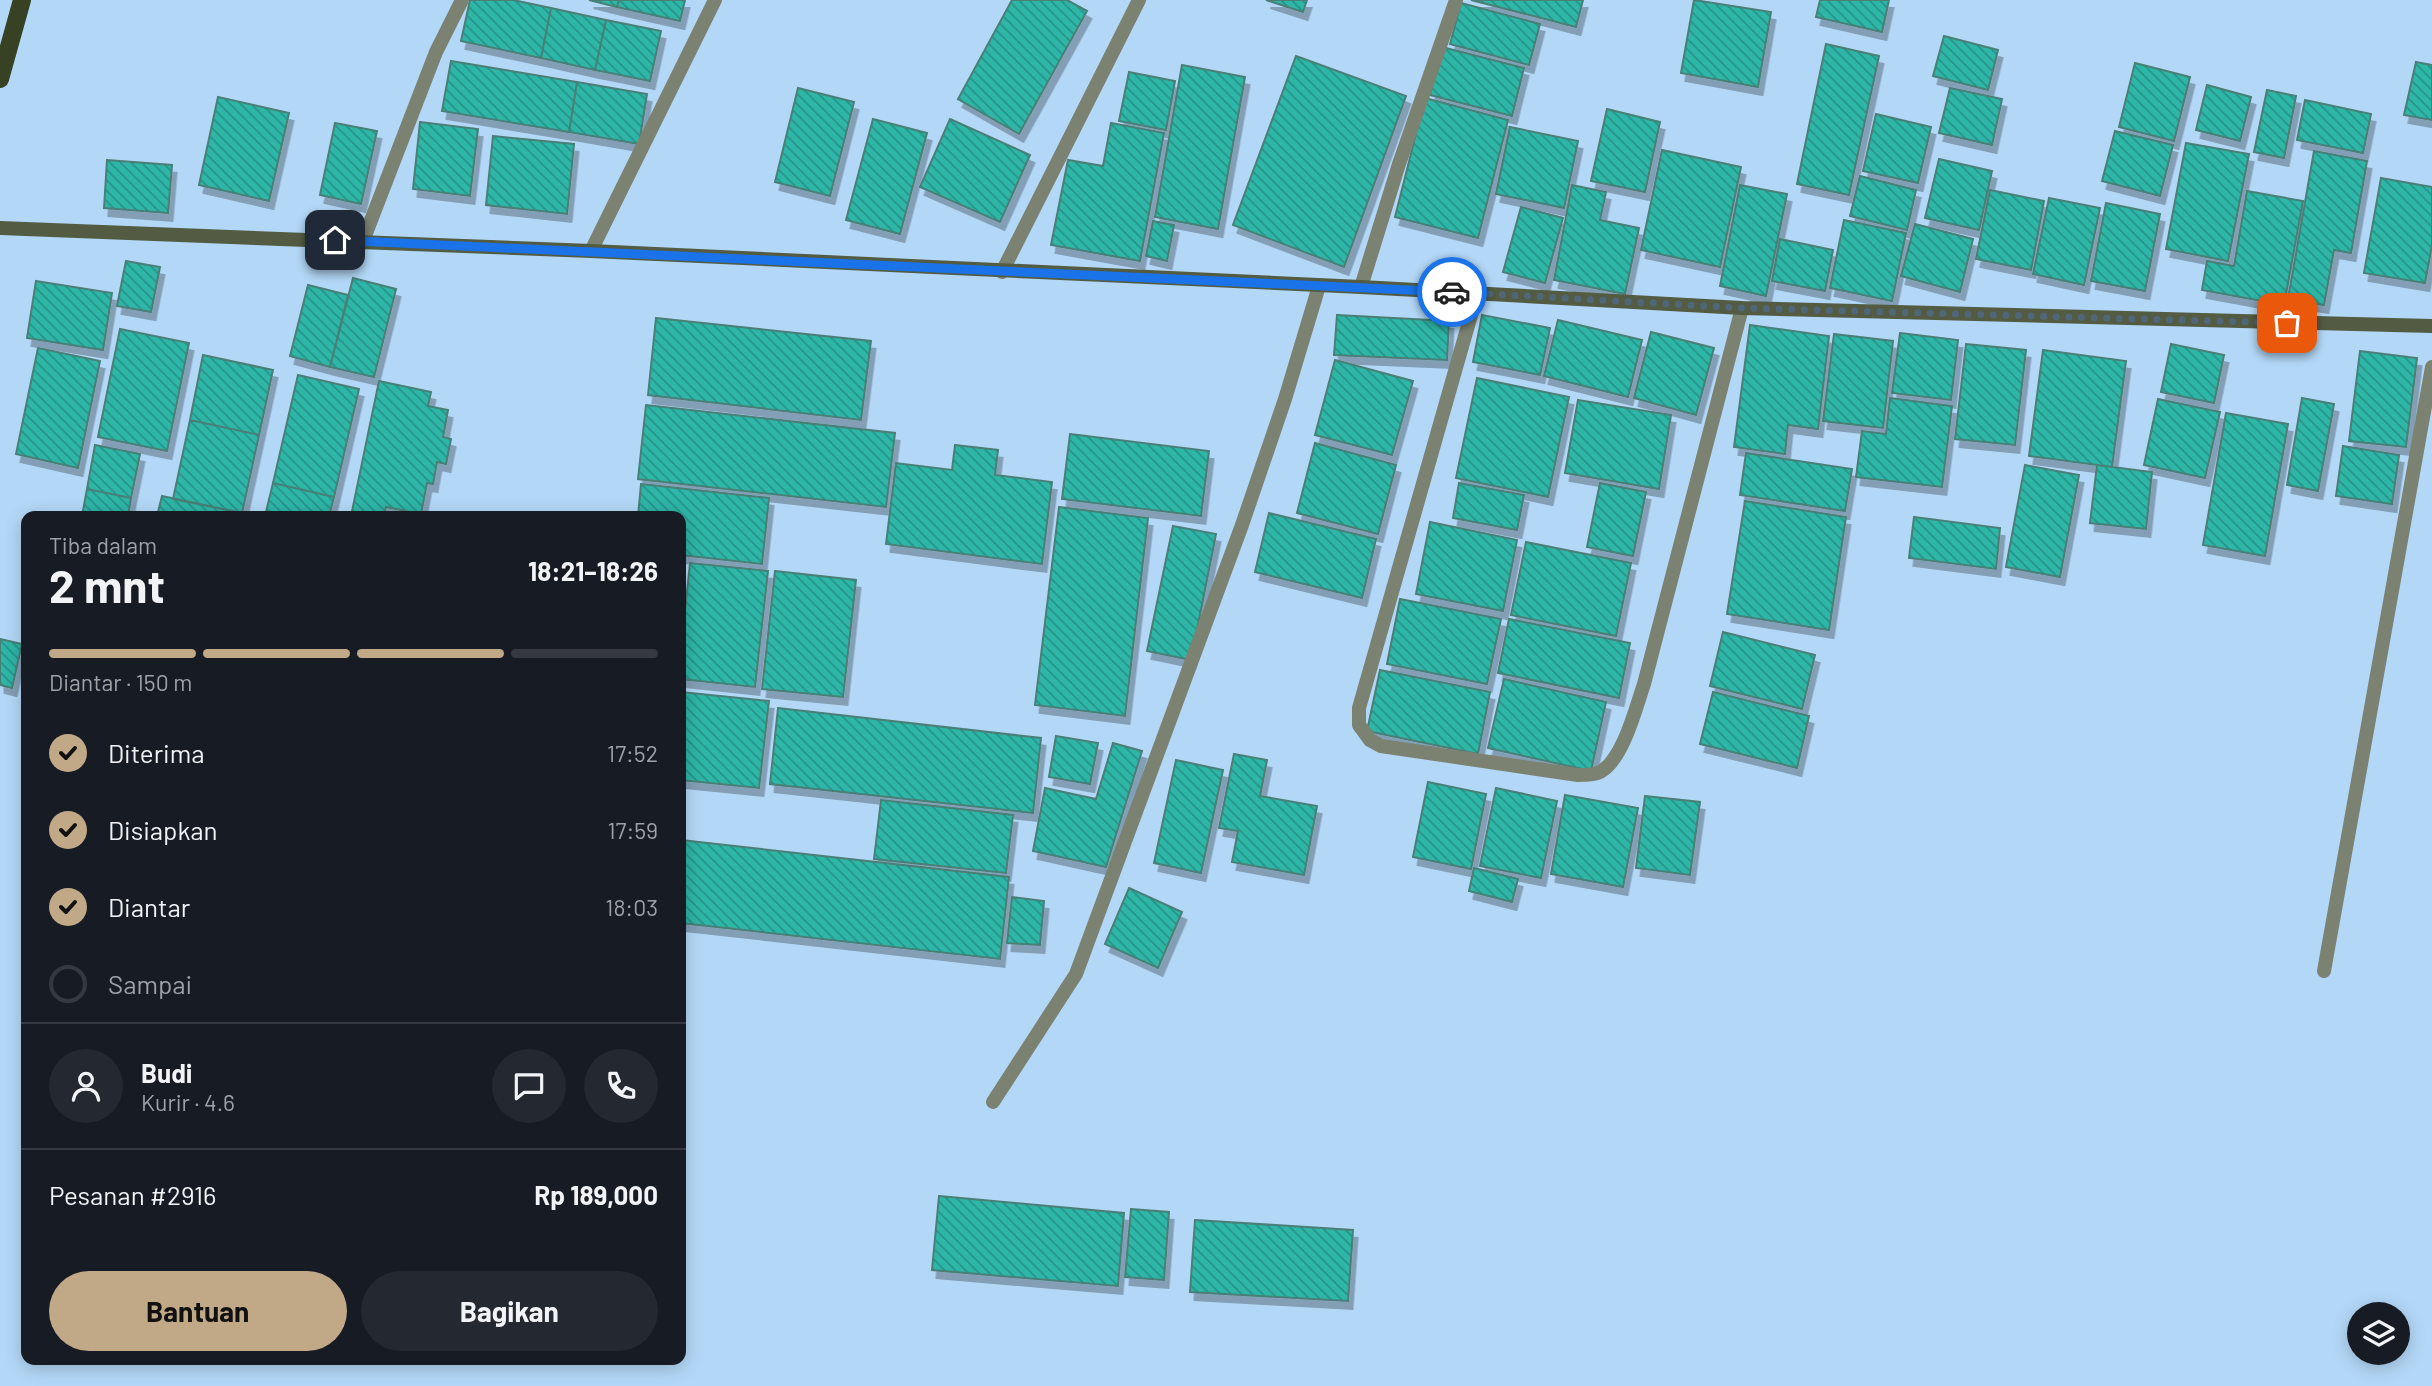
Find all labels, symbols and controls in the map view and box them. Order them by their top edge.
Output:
pin [305,210,365,270]
icon: home [316,221,354,259]
courier [1417,257,1487,327]
icon: car [1433,273,1471,311]
pin [2257,293,2317,353]
icon: bag [2268,304,2306,342]
text: Tiba dalam [49,531,157,559]
text: 18:21–18:26 [528,555,658,586]
text: 2 mnt [49,557,165,612]
text: Diantar · 150 m [49,668,192,696]
icon: check [49,734,87,772]
text: Diterima [108,737,205,768]
text: 17:52 [607,739,658,767]
icon: check [49,811,87,849]
text: Disiapkan [108,814,218,845]
text: 17:59 [607,816,658,844]
icon: check [49,888,87,926]
text: Diantar [108,891,190,922]
text: 18:03 [605,893,658,921]
text: Sampai [108,968,192,999]
button: person [49,1049,123,1123]
button: chat [492,1049,566,1123]
button: phone [584,1049,658,1123]
text: Budi [141,1057,192,1088]
text: Kurir · 4.6 [141,1088,235,1116]
text: Pesanan #2916 [49,1179,216,1210]
text: Rp 189,000 [534,1179,658,1210]
button: Bantuan [49,1271,347,1351]
button: Bagikan [361,1271,658,1351]
map controls [2347,1302,2410,1365]
button: layers [2347,1302,2410,1365]

